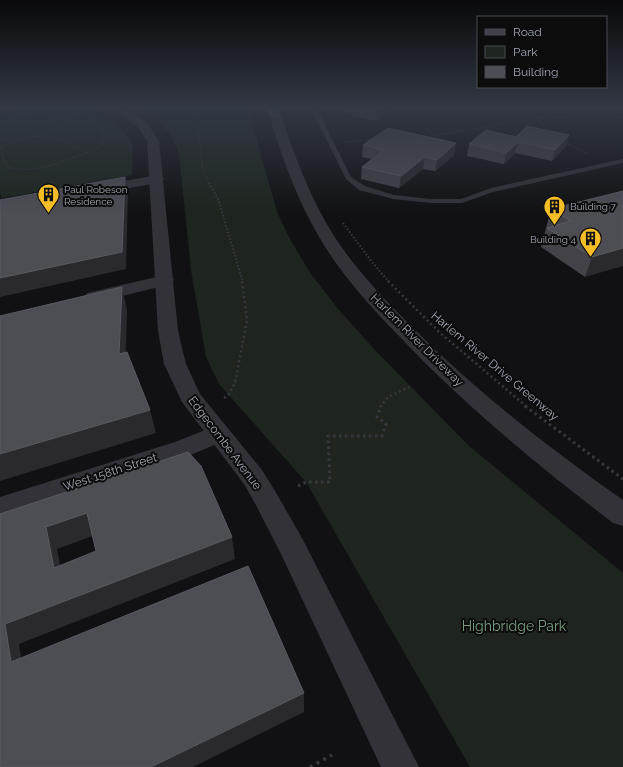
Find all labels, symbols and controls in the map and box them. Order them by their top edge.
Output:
legend [477,16,607,88]
text: Road [513,25,542,39]
text: Park [513,45,538,59]
text: Building [513,65,559,79]
building icon: Paul Robeson Residence [36,182,62,215]
place label: Paul Robeson Residence [64,184,128,207]
building icon: Building 7 [541,193,567,226]
place label: Building 7 [570,201,616,212]
building icon: Building 4 [578,226,604,259]
place label: Building 4 [530,234,577,245]
street label: Harlem River Driveway [368,291,467,390]
street label: Harlem River Drive Greenway [428,308,562,424]
street label: Edgecombe Avenue [185,394,265,492]
street label: West 158th Street [61,450,159,494]
park label: Highbridge Park [462,618,567,634]

